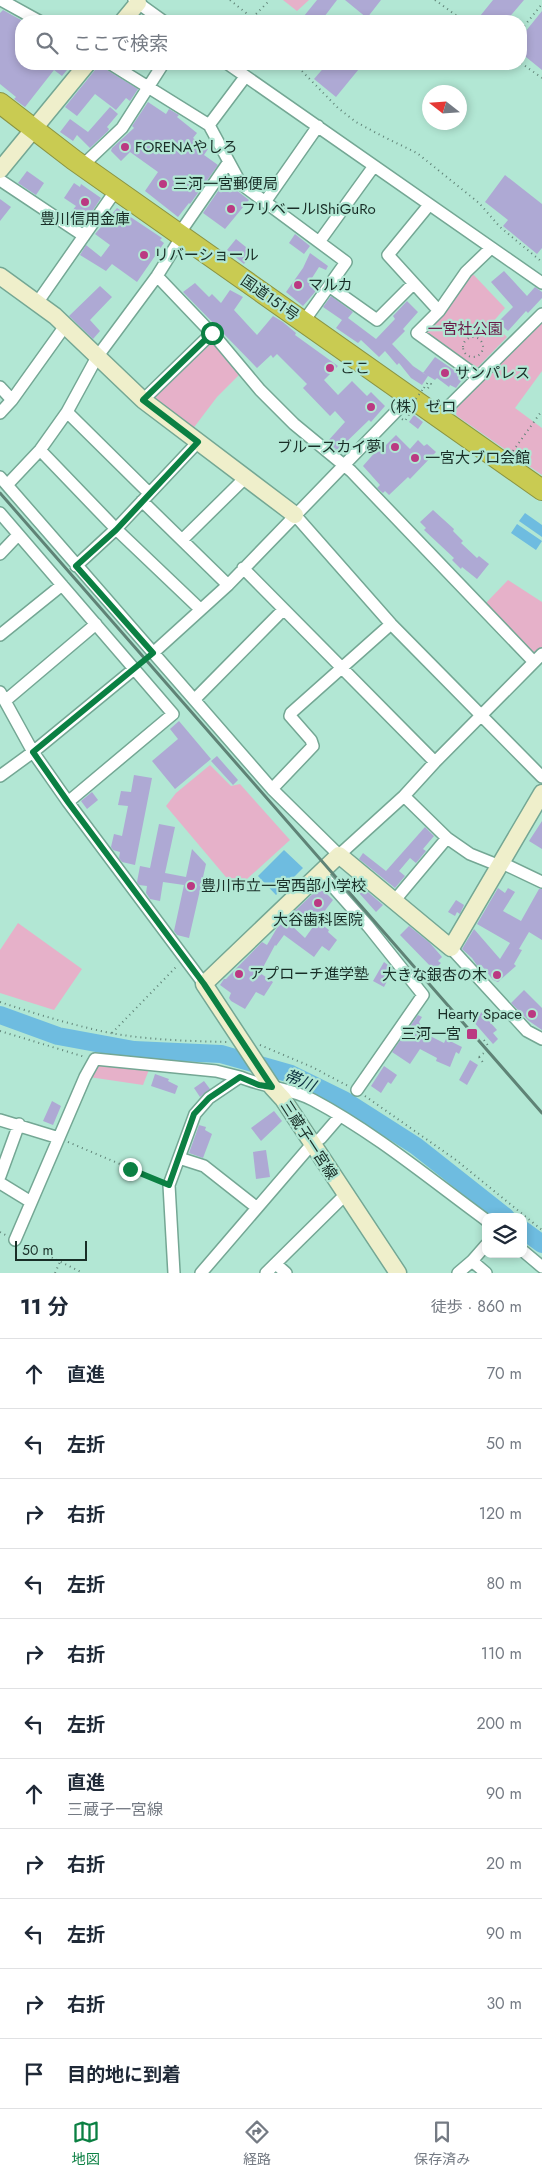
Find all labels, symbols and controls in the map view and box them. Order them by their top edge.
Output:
search box [15,15,527,70]
icon: search [33,29,61,57]
text: ここで検索 [73,30,168,57]
north arrow [422,85,467,130]
place label: FORENAやしろ [135,136,238,158]
marker: FORENAやしろ [119,141,131,153]
place label: 三河一宮郵便局 [173,173,278,195]
marker: 三河一宮郵便局 [157,178,169,190]
marker: 豊川信用金庫 [79,196,91,208]
place label: フリベールIShiGuRo [241,198,376,220]
marker: フリベールIShiGuRo [225,203,237,215]
place label: 豊川信用金庫 [40,208,130,230]
place label: リバーショール [154,244,259,266]
marker: リバーショール [138,249,150,261]
street label: 国道151号 [236,270,304,326]
place label: マルカ [308,274,353,296]
marker: マルカ [292,279,304,291]
park label: 一宮社公園 [427,318,503,340]
route start [201,322,224,345]
place label: ここ [340,357,370,379]
marker: ここ [324,362,336,374]
place label: サンパレス [455,362,530,384]
marker: サンパレス [439,367,451,379]
place label: （株）ゼロ [381,396,456,418]
marker: （株）ゼロ [365,401,377,413]
place label: ブルースカイ夢I [277,436,385,458]
marker: ブルースカイ夢I [389,441,401,453]
place label: 一宮大ブロ会館 [425,447,530,469]
marker: 一宮大ブロ会館 [409,452,421,464]
place label: 豊川市立一宮西部小学校 [201,875,366,897]
marker: 豊川市立一宮西部小学校 [185,880,197,892]
marker: 大谷歯科医院 [312,897,324,909]
place label: 大谷歯科医院 [273,909,363,931]
place label: アプローチ進学塾 [249,963,369,985]
place label: 大きな銀杏の木 [382,964,487,986]
marker: アプローチ進学塾 [233,968,245,980]
marker: 大きな銀杏の木 [491,969,503,981]
place label: Hearty Space [438,1003,522,1025]
marker: Hearty Space [526,1008,538,1020]
place label: 三河一宮 [401,1023,461,1045]
marker: 三河一宮 [465,1027,479,1041]
water label: 帯川 [281,1064,321,1098]
street label: 三蔵子一宮線 [275,1096,343,1184]
route end [119,1158,142,1181]
map controls [482,1213,527,1258]
button: layers [482,1213,527,1258]
scale bar [15,1238,88,1261]
text: 50 m [22,1240,53,1260]
text: 11 分 [20,1292,69,1322]
text: 徒歩 · 860 m [431,1295,522,1318]
icon: ahead [20,1360,48,1388]
text: 直進 [67,1361,105,1388]
text: 70 m [487,1362,522,1385]
icon: left [20,1430,48,1458]
text: 左折 [67,1431,105,1458]
text: 50 m [486,1432,522,1455]
icon: right [20,1500,48,1528]
text: 右折 [67,1501,105,1528]
text: 120 m [479,1502,522,1525]
icon: left [20,1570,48,1598]
text: 左折 [67,1571,105,1598]
text: 80 m [486,1572,522,1595]
icon: right [20,1640,48,1668]
text: 右折 [67,1641,105,1668]
text: 110 m [481,1642,522,1665]
icon: left [20,1710,48,1738]
text: 左折 [67,1711,105,1738]
text: 200 m [476,1712,522,1735]
text: 直進 [67,1769,105,1796]
icon: ahead [20,1780,48,1808]
text: 90 m [486,1782,522,1805]
text: 三蔵子一宮線 [67,1798,163,1821]
icon: right [20,1850,48,1878]
text: 右折 [67,1851,105,1878]
text: 20 m [486,1852,522,1875]
icon: left [20,1920,48,1948]
text: 左折 [67,1921,105,1948]
text: 90 m [486,1922,522,1945]
icon: right [20,1990,48,2018]
text: 右折 [67,1991,105,2018]
text: 30 m [486,1992,522,2015]
icon: arrive [20,2060,48,2088]
text: 目的地に到着 [67,2061,181,2088]
tab: 地図 [72,2118,100,2169]
tab: 経路 [243,2118,271,2169]
tab: 保存済み [414,2118,470,2169]

